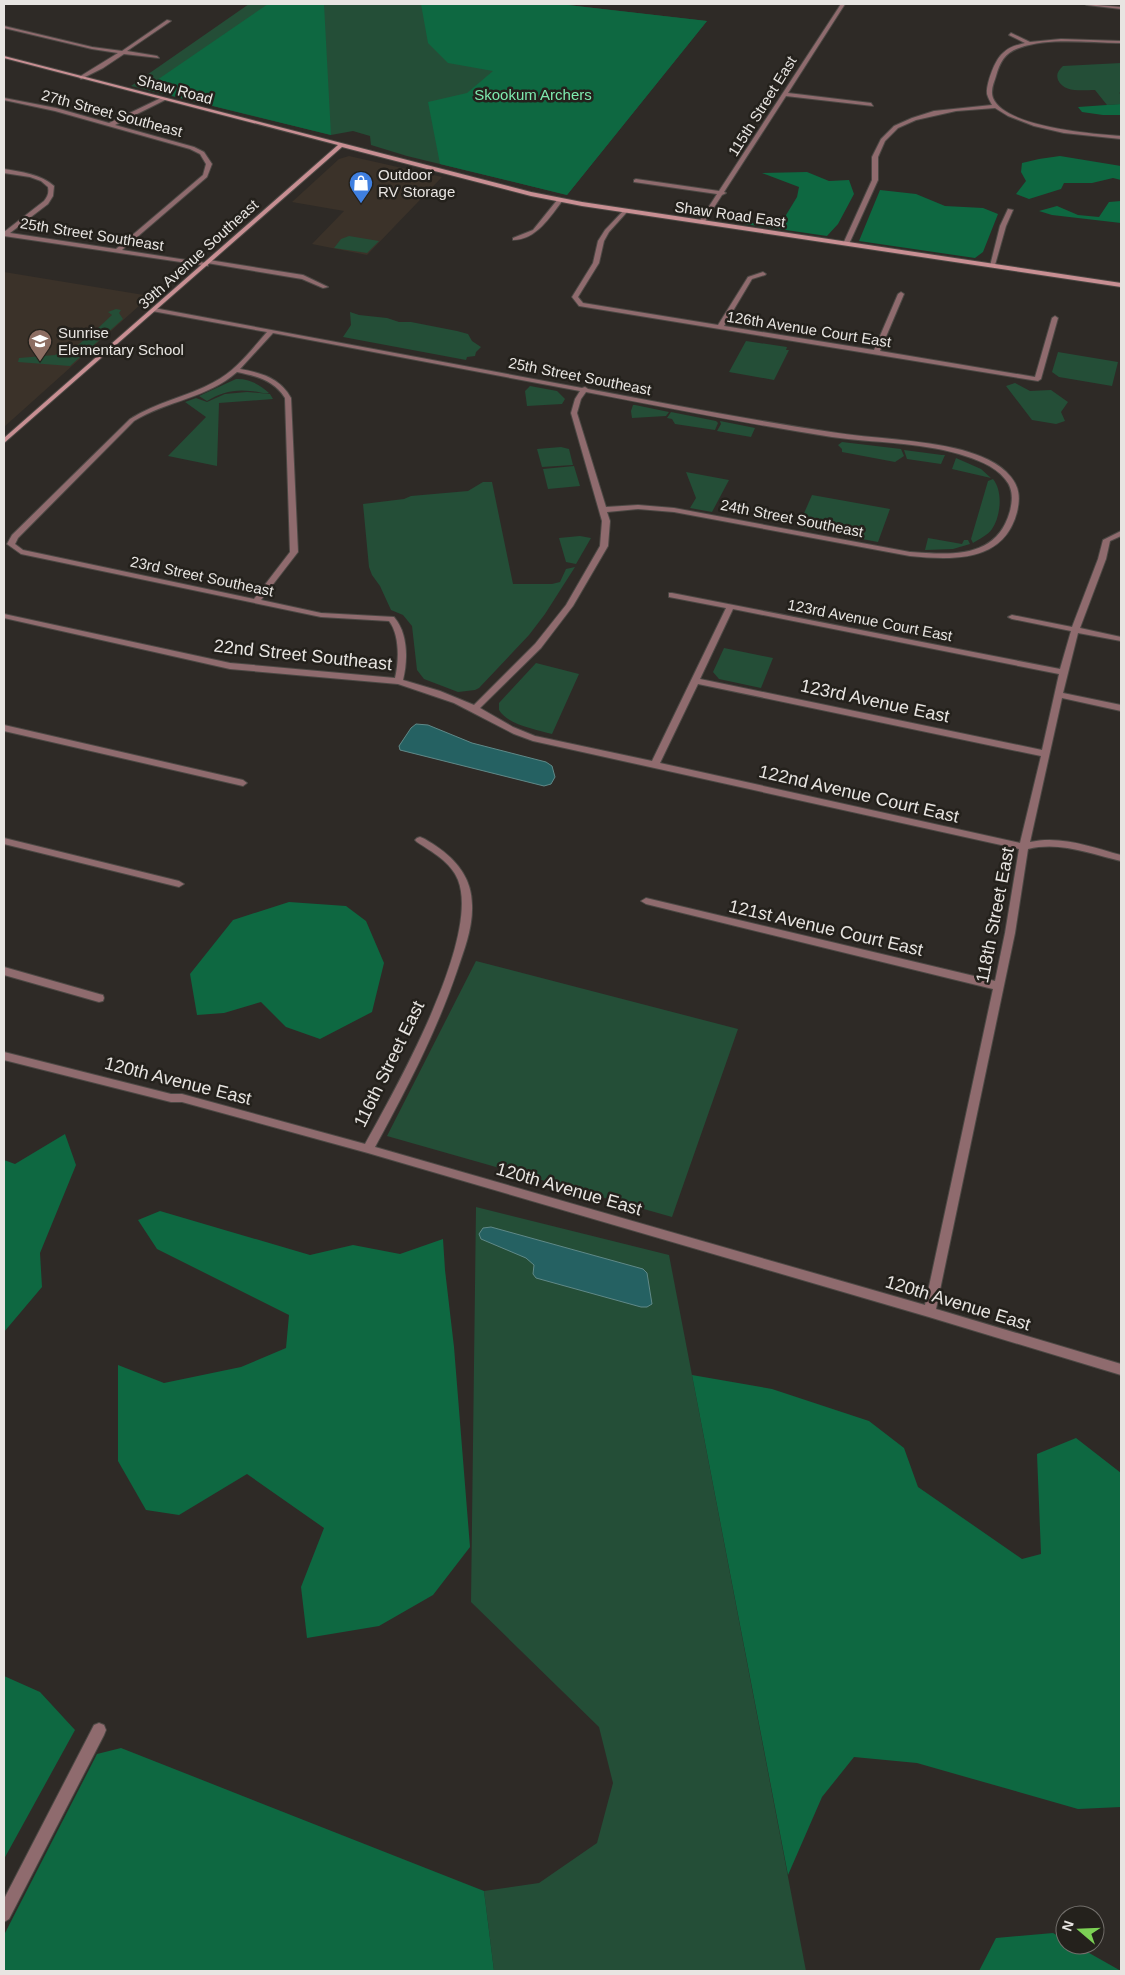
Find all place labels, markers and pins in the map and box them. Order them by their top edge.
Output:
place label: Outdoor RV Storage [378,166,455,200]
shop icon: Outdoor RV Storage [348,170,374,204]
place label: Sunrise Elementary School [58,324,184,358]
school or university icon: Sunrise Elementary School [27,328,53,362]

